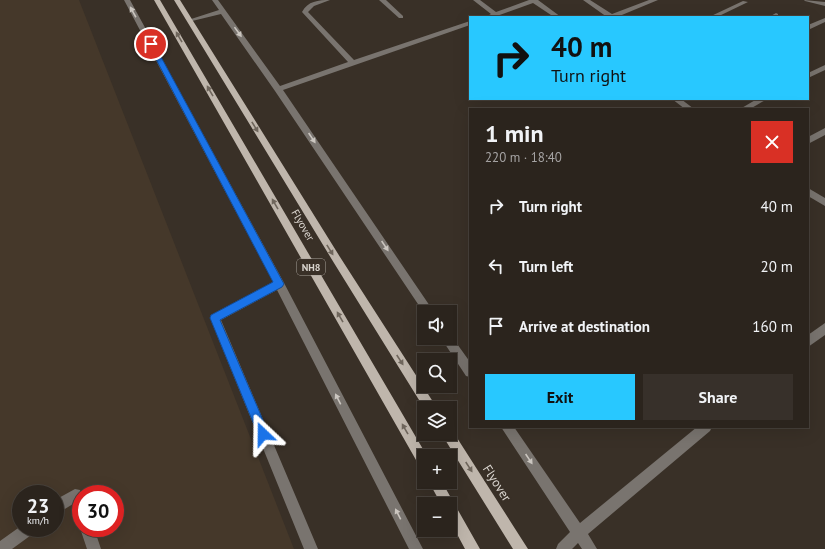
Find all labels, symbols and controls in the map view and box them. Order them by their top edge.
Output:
one-way arrow [130,6,137,18]
one-way arrow [233,26,242,37]
pin [134,27,168,61]
text: 40 m [551,28,612,65]
one-way arrow [175,31,182,43]
icon: right [485,32,537,84]
icon: arrive [140,33,162,55]
text: Turn right [551,64,626,87]
one-way arrow [207,85,214,97]
text: 1 min [485,118,544,149]
button: close [751,121,793,163]
one-way arrow [251,122,259,132]
one-way arrow [308,133,316,143]
text: 220 m · 18:40 [485,149,562,166]
icon: right [485,195,507,217]
text: Turn right [519,197,582,216]
text: 40 m [760,197,793,216]
one-way arrow [271,198,278,210]
street label: Flyover [288,207,318,244]
one-way arrow [381,241,389,251]
one-way arrow [327,244,334,256]
icon: left [485,255,507,277]
text: Turn left [519,257,573,276]
text: 20 m [760,257,793,276]
road number: NH8 [297,259,325,275]
map controls [417,305,457,537]
button: sound [417,305,457,345]
one-way arrow [336,311,343,323]
icon: arrive [485,315,507,337]
text: Arrive at destination [519,317,650,336]
text: 160 m [752,317,793,336]
button: search [417,353,457,393]
one-way arrow [396,354,404,365]
button: Exit [485,374,635,420]
button: Share [643,374,793,420]
one-way arrow [335,393,342,405]
button: layers [417,401,457,441]
position arrow [242,413,284,455]
one-way arrow [401,423,408,435]
button: + [417,449,457,489]
one-way arrow [525,454,533,465]
one-way arrow [465,461,472,473]
street label: Flyover [479,461,515,505]
speed limit sign: 30 [72,485,124,537]
text: 23 [27,493,49,519]
button: − [417,497,457,537]
one-way arrow [395,509,401,520]
text: km/h [27,514,49,527]

